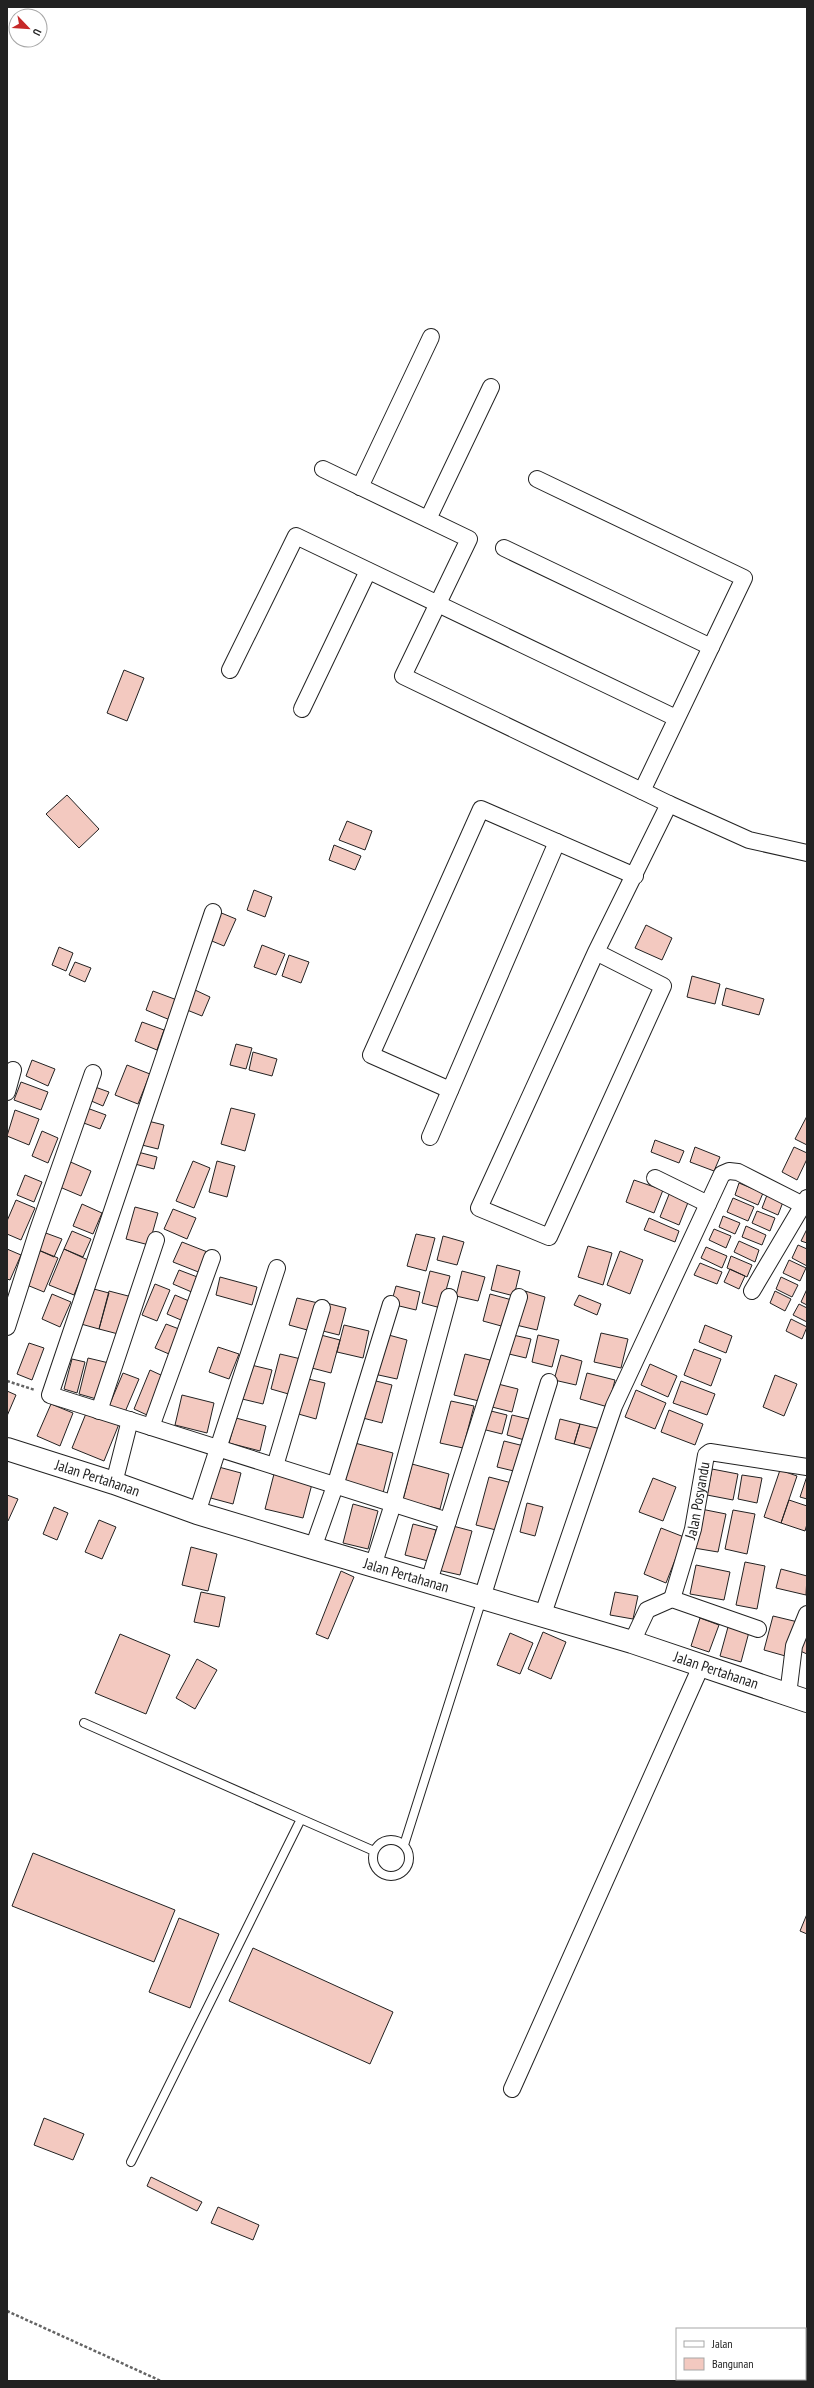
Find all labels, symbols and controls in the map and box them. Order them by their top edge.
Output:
north arrow [8,8,48,48]
text: U [29,27,45,38]
street label: Jalan Pertahanan [52,1455,143,1501]
street label: Jalan Posyandu [680,1460,714,1542]
street label: Jalan Pertahanan [361,1553,451,1597]
street label: Jalan Pertahanan [671,1647,761,1693]
legend [676,2328,806,2380]
text: Jalan [711,2336,733,2351]
text: Bangunan [712,2356,753,2371]

